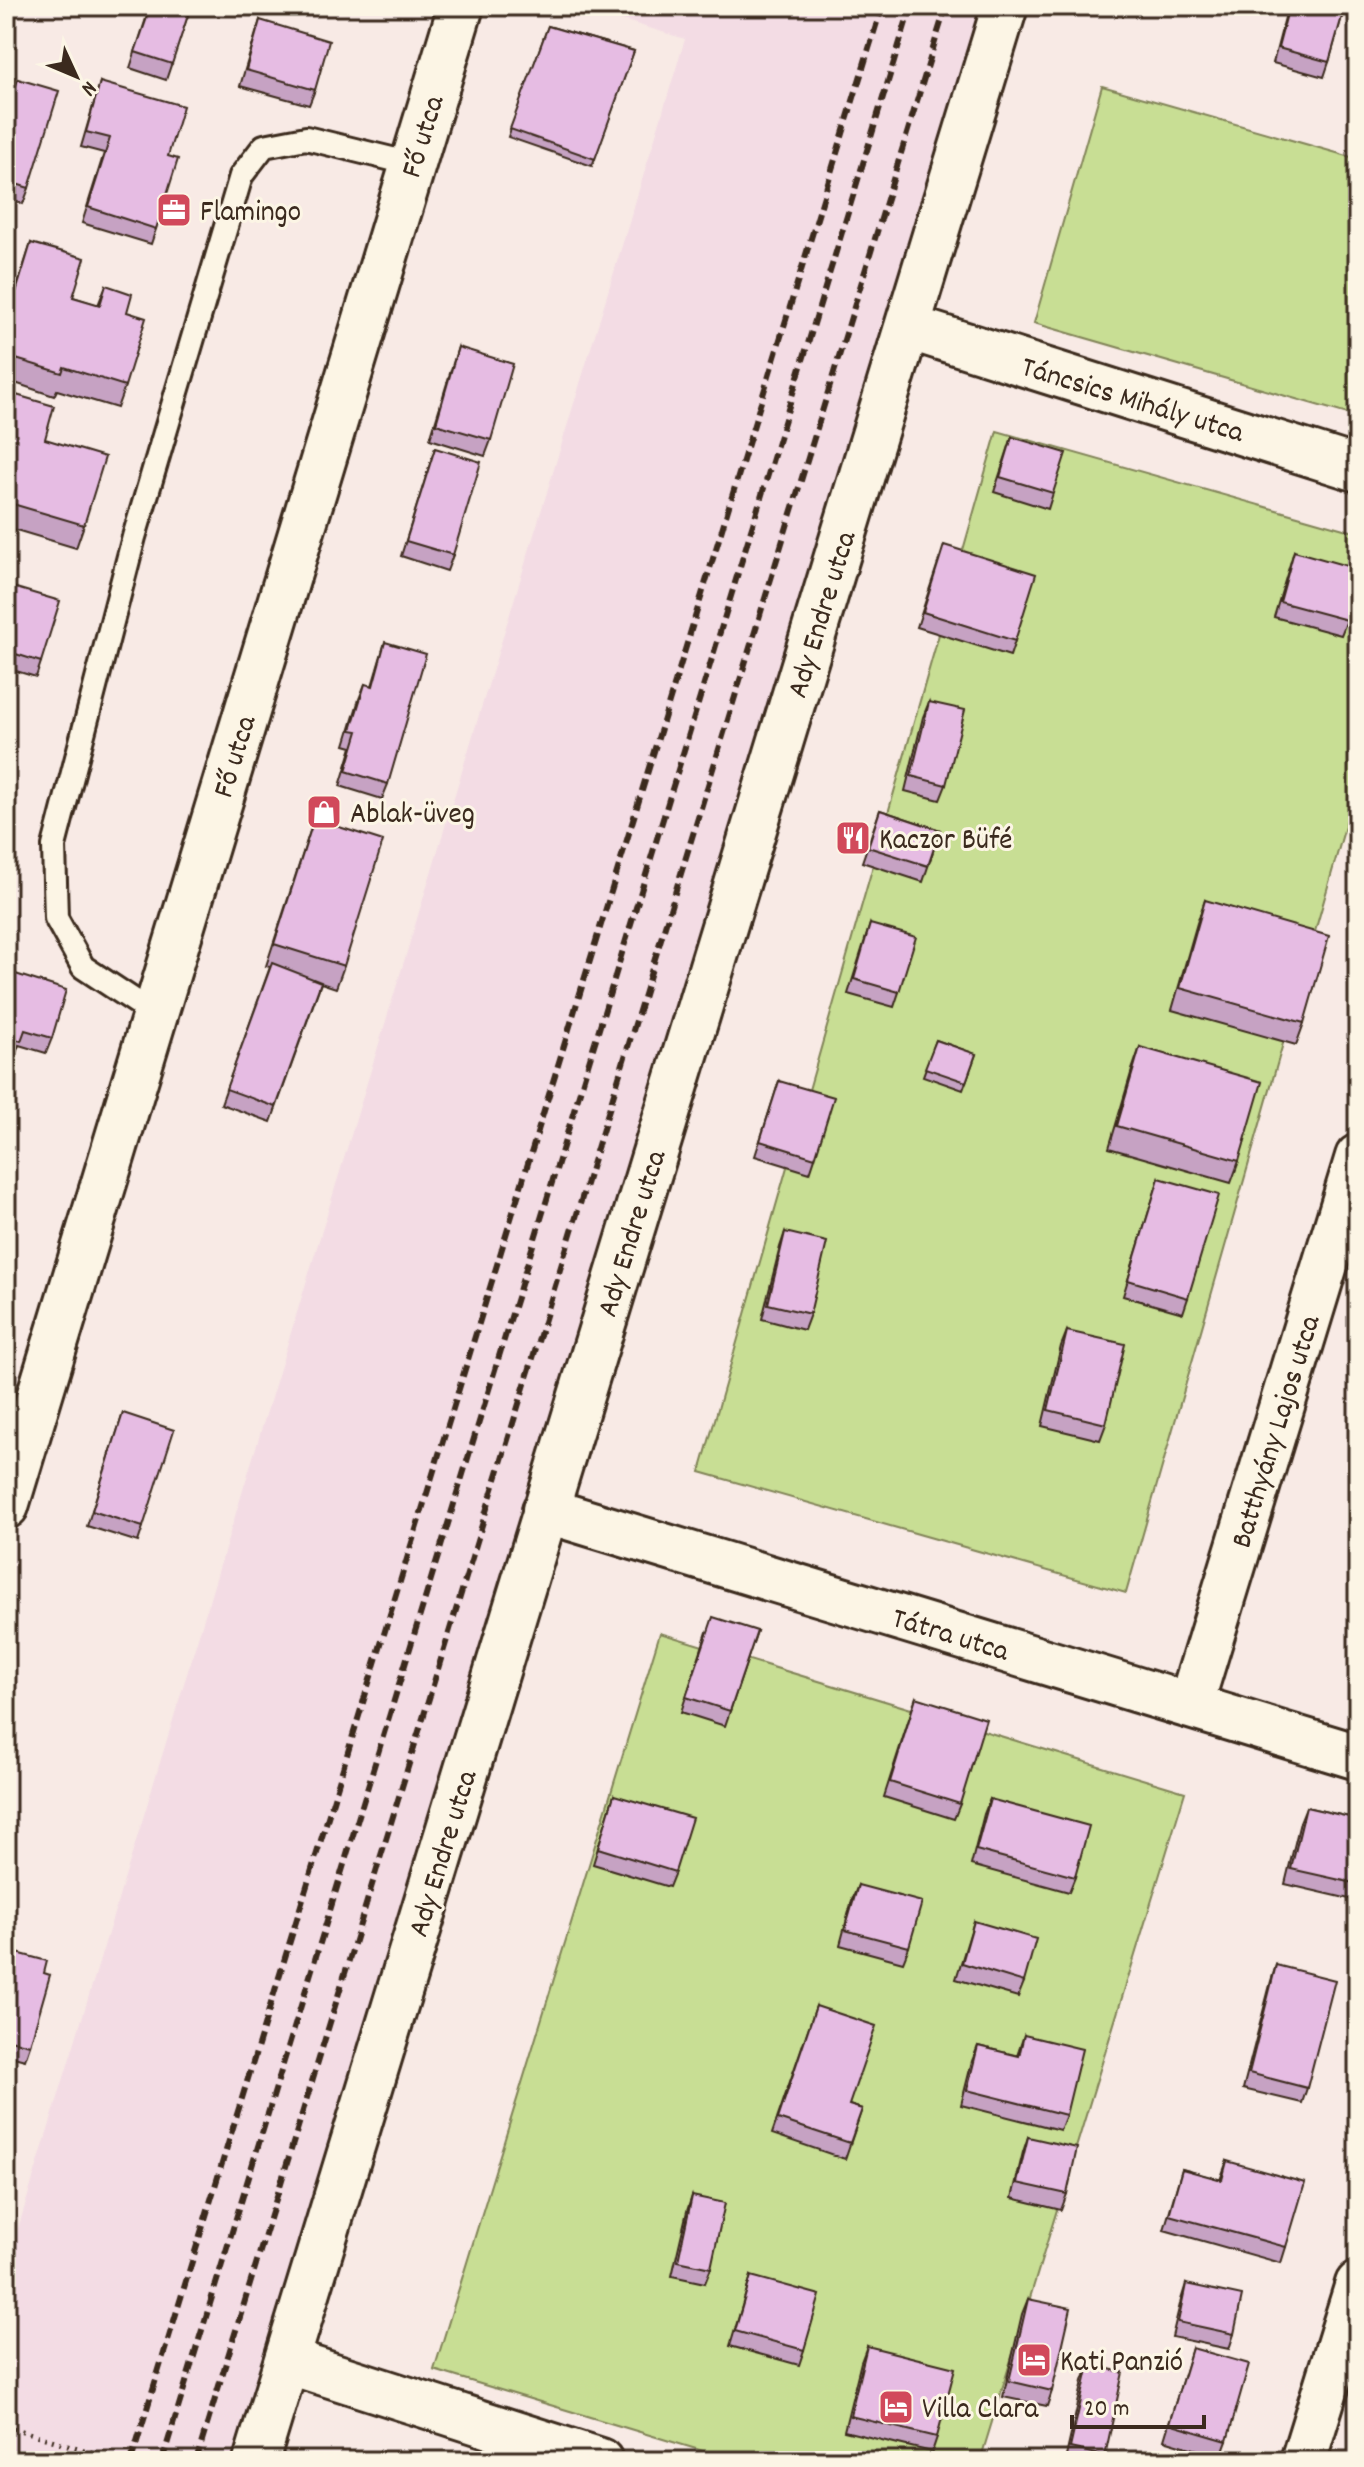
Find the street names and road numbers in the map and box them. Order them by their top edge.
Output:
street label: Fő utca [393,90,458,184]
street label: Táncsics Mihály utca [1015,348,1249,457]
street label: Ady Endre utca [779,526,870,704]
street label: Fő utca [205,710,270,804]
street label: Ady Endre utca [589,1145,680,1323]
street label: Batthyány Lajos utca [1222,1310,1334,1554]
street label: Tátra utca [886,1599,1014,1676]
street label: Ady Endre utca [400,1765,491,1943]

